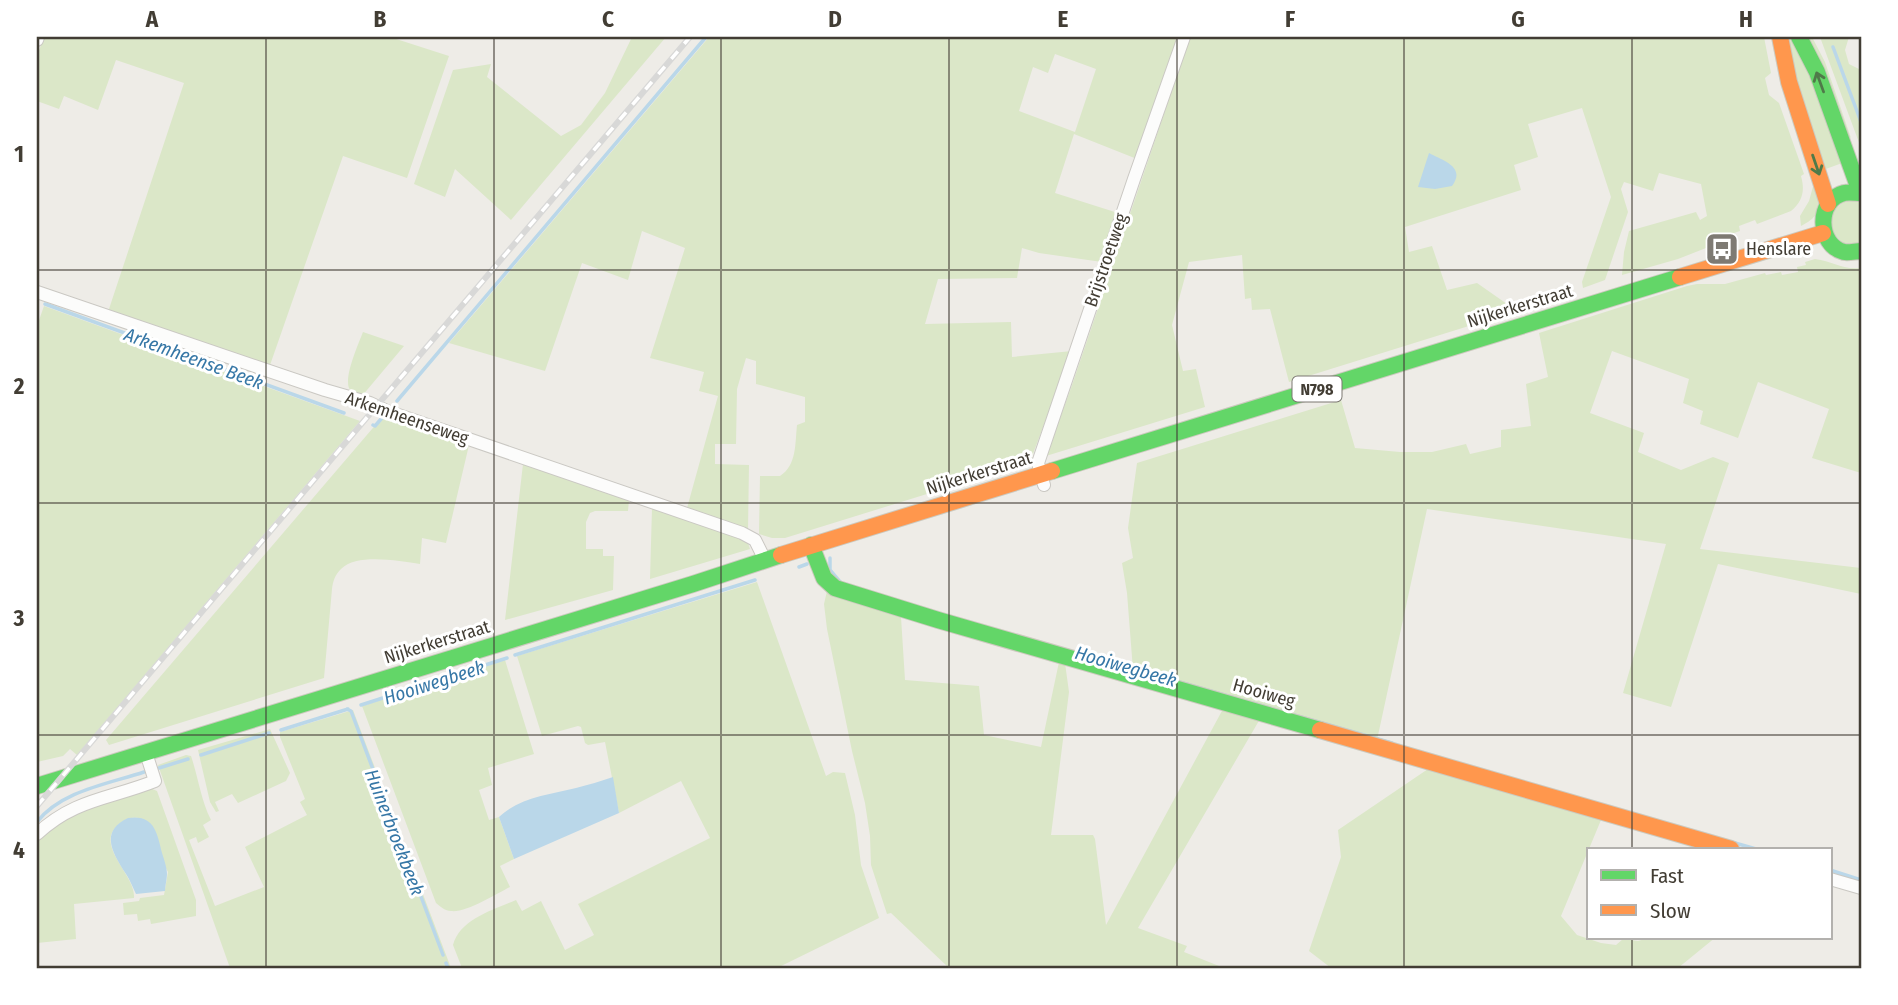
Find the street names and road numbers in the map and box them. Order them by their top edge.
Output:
street label: Brijstroetweg [1080,210,1133,310]
street label: Nijkerkerstraat [1465,279,1576,332]
road number: N798 [1292,376,1342,402]
street label: Arkemheenseweg [342,387,472,450]
street label: Nijkerkerstraat [924,446,1035,499]
street label: Nijkerkerstraat [382,615,493,668]
street label: Hooiweg [1230,674,1298,712]

